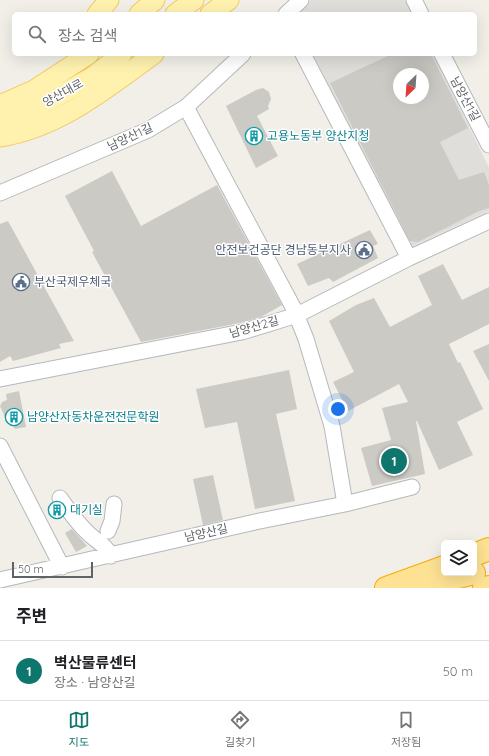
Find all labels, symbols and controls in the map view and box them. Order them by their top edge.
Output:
search box [12,12,477,56]
icon: search [26,23,48,45]
text: 장소 검색 [58,26,117,45]
north arrow [393,68,429,104]
street label: 남양산1길 [447,74,483,124]
street label: 양산대로 [40,75,86,110]
street label: 남양산1길 [105,119,155,154]
building icon: 고용노동부 양산지청 [244,126,264,146]
place label: 고용노동부 양산지청 [267,128,370,143]
public building icon: 안전보건공단 경남동부지사 [354,240,374,260]
place label: 안전보건공단 경남동부지사 [215,242,351,257]
public building icon: 부산국제우체국 [11,272,31,292]
place label: 부산국제우체국 [34,274,111,289]
street label: 남양산2길 [227,312,280,341]
your location [328,399,348,419]
building icon: 남양산자동차운전전문학원 [4,407,24,427]
place label: 남양산자동차운전전문학원 [27,409,159,424]
pin: 1 [381,446,407,476]
building icon: 대기실 [47,500,67,520]
place label: 대기실 [70,502,103,517]
street label: 남양산길 [183,520,229,545]
map controls [441,540,477,576]
button: layers [441,540,477,576]
scale bar [12,560,93,579]
text: 50 m [18,562,44,576]
text: 주변 [16,605,47,626]
text: 벽산물류센터 [54,653,137,672]
text: 1 [26,663,32,679]
text: 50 m [443,663,473,679]
text: 장소 · 남양산길 [54,674,135,690]
tab: 지도 [68,709,90,749]
tab: 길찾기 [225,709,255,749]
tab: 저장됨 [391,709,421,749]

